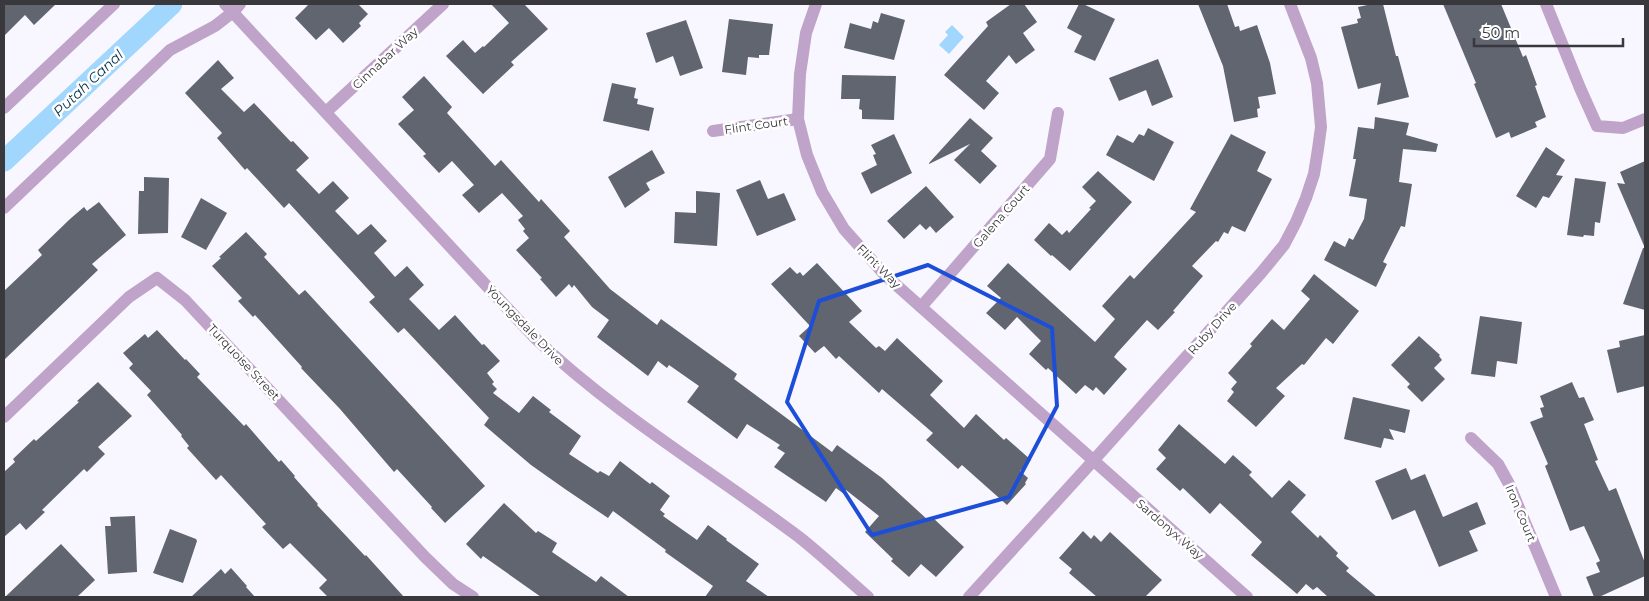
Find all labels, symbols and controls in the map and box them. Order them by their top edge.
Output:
scale bar [1474,15,1623,47]
street label: Cinnabar Way [349,23,421,92]
text: 50 m [1482,23,1520,42]
water label: Putah Canal [49,46,127,120]
street label: Flint Court [723,113,789,137]
street label: Galena Court [969,181,1033,251]
street label: Flint Way [854,241,905,292]
street label: Youngsdale Drive [483,282,567,368]
street label: Ruby Drive [1184,299,1240,357]
street label: Turquoise Street [205,321,283,403]
street label: Iron Court [1502,482,1540,544]
street label: Sardonyx Way [1133,496,1207,563]

